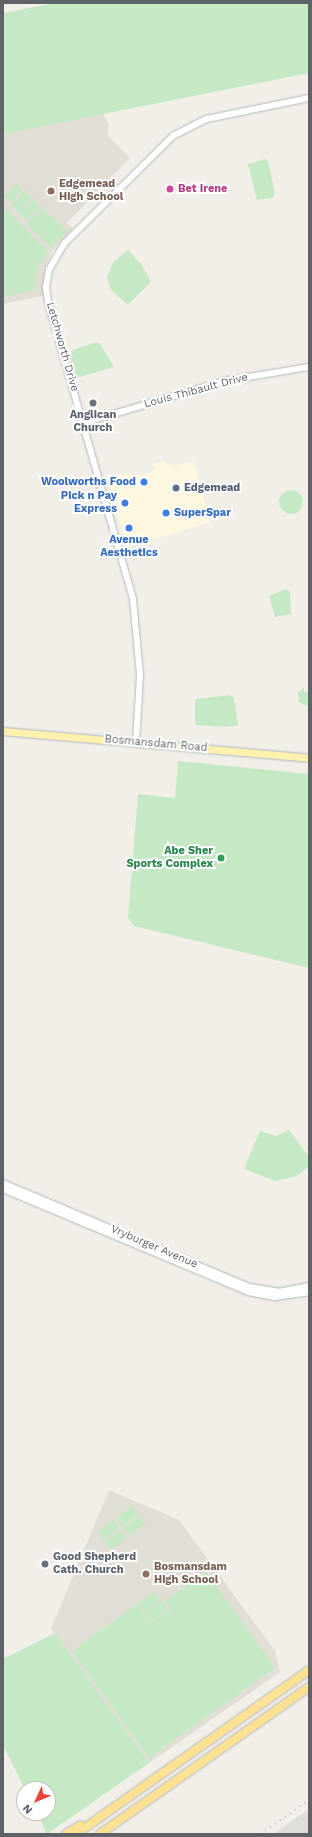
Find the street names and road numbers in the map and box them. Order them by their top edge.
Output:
street label: Letchworth Drive [43,301,81,393]
street label: Louis Thibault Drive [143,371,249,411]
street label: Bosmansdam Road [104,733,208,755]
street label: Vryburger Avenue [108,1223,200,1271]

